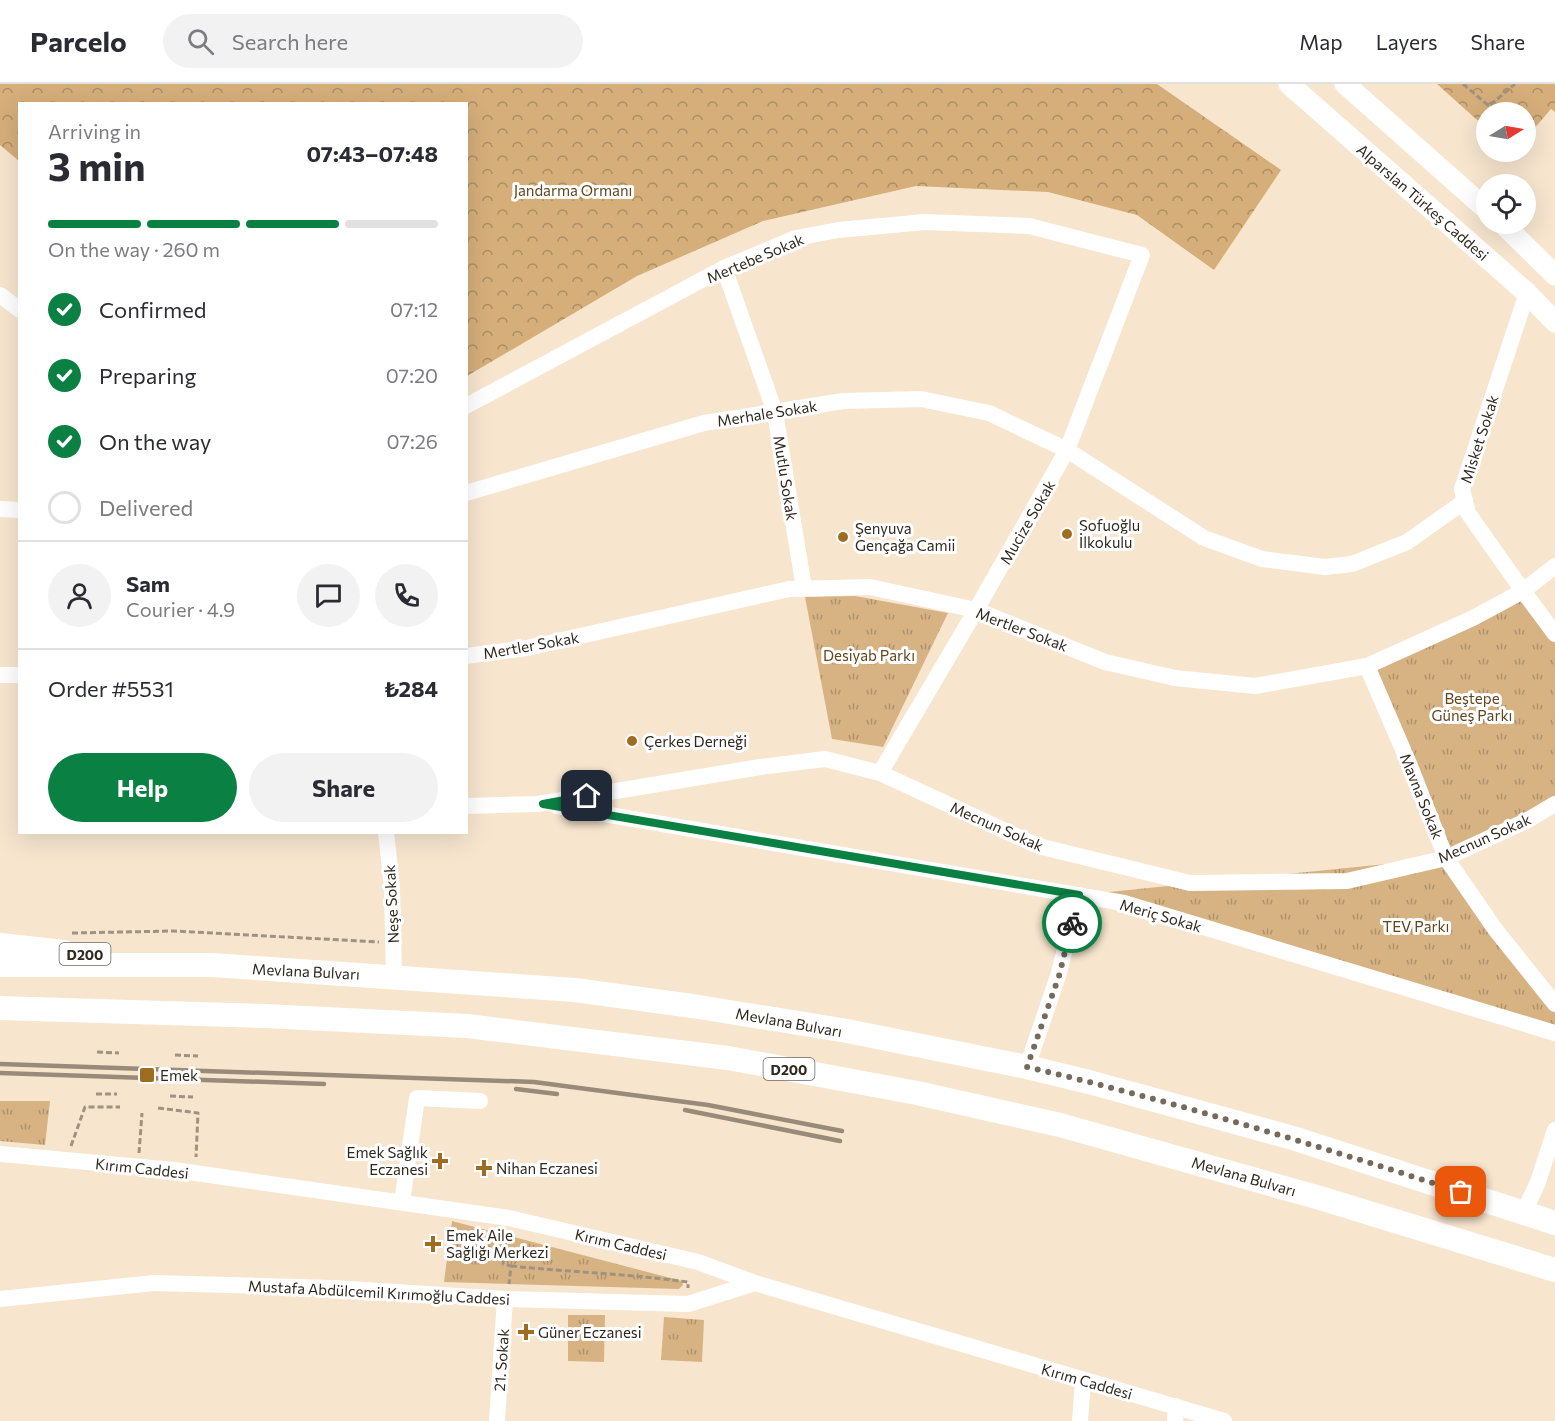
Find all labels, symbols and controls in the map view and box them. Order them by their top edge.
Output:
search box [163,14,583,68]
text: Parcelo [30,24,127,58]
icon: search [184,25,217,58]
text: Search here [232,28,348,55]
text: Map [1299,29,1343,54]
text: Layers [1376,29,1438,54]
text: Share [1471,29,1525,54]
north arrow [1476,102,1536,162]
map controls [1476,102,1536,234]
text: Arriving in [48,119,141,143]
text: 07:43–07:48 [306,140,438,167]
street label: Alparslan Türkeş Caddesi [1353,140,1493,264]
text: 3 min [48,141,146,189]
button: locate [1476,174,1536,234]
park label: Jandarma Ormanı [514,181,632,199]
street label: Mertebe Sokak [704,229,806,287]
text: On the way · 260 m [48,237,220,261]
icon: check [48,293,81,326]
text: Confirmed [99,296,206,323]
text: 07:12 [390,297,438,321]
icon: check [48,359,81,392]
text: Preparing [99,362,196,389]
text: 07:20 [386,363,438,387]
street label: Misket Sokak [1456,393,1502,485]
street label: Merhale Sokak [716,396,818,430]
icon: check [48,425,81,458]
text: On the way [99,428,211,455]
text: 07:26 [387,429,438,453]
street label: Mutlu Sokak [770,434,802,522]
street label: Mucize Sokak [996,477,1058,567]
text: Delivered [99,494,193,521]
place label: Sofuoğlu İlkokulu [1079,516,1140,551]
place label: Şenyuva Gençağa Camii [855,519,955,554]
marker: Sofuoğlu İlkokulu [1060,527,1074,541]
marker: Şenyuva Gençağa Camii [836,530,850,544]
button: person [48,564,111,627]
button: chat [297,564,360,627]
button: phone [375,564,438,627]
text: Sam [126,570,170,597]
text: Courier · 4.9 [126,597,235,621]
street label: Mertler Sokak [974,603,1070,655]
street label: Mertler Sokak [482,628,580,662]
park label: Desiyab Parkı [823,646,915,664]
text: Order #5531 [48,675,174,702]
text: ₺284 [384,675,438,702]
park label: Beştepe Güneş Parkı [1432,689,1512,724]
place label: Çerkes Derneği [644,732,747,750]
marker: Çerkes Derneği [625,734,639,748]
street label: Mavna Sokak [1397,751,1447,841]
button: Help [48,753,237,822]
button: Share [249,753,438,822]
pin [561,770,612,821]
icon: home [570,779,603,812]
street label: Mecnun Sokak [948,797,1046,855]
street label: Mecnun Sokak [1435,809,1533,867]
street label: Neşe Sokak [380,864,402,944]
courier [1042,893,1102,953]
street label: Meriç Sokak [1118,895,1204,935]
icon: bike [1056,907,1089,940]
park label: TEV Parkı [1383,917,1449,935]
road number: D200 [60,943,110,965]
street label: Mevlana Bulvarı [252,959,360,983]
street label: Mevlana Bulvarı [734,1004,844,1040]
road number: D200 [764,1058,814,1080]
marker: Emek [138,1066,156,1084]
place label: Emek [160,1066,198,1084]
place label: Emek Sağlık Eczanesi [347,1143,428,1178]
street label: Mevlana Bulvarı [1190,1152,1298,1200]
street label: Kırım Caddesi [94,1154,190,1182]
marker: Emek Sağlık Eczanesi [433,1154,447,1168]
place label: Nihan Eczanesi [496,1159,598,1177]
marker: Nihan Eczanesi [477,1161,491,1175]
pin [1435,1166,1486,1217]
icon: bag [1444,1175,1477,1208]
street label: Kırım Caddesi [573,1225,669,1263]
place label: Emek Aile Sağlığı Merkezi [446,1226,549,1261]
marker: Emek Aile Sağlığı Merkezi [424,1235,442,1253]
street label: Mustafa Abdülcemil Kırımoğlu Caddesi [248,1276,510,1308]
place label: Güner Eczanesi [538,1323,642,1341]
marker: Güner Eczanesi [519,1325,533,1339]
street label: 21. Sokak [490,1328,512,1392]
street label: Kırım Caddesi [1039,1359,1135,1403]

